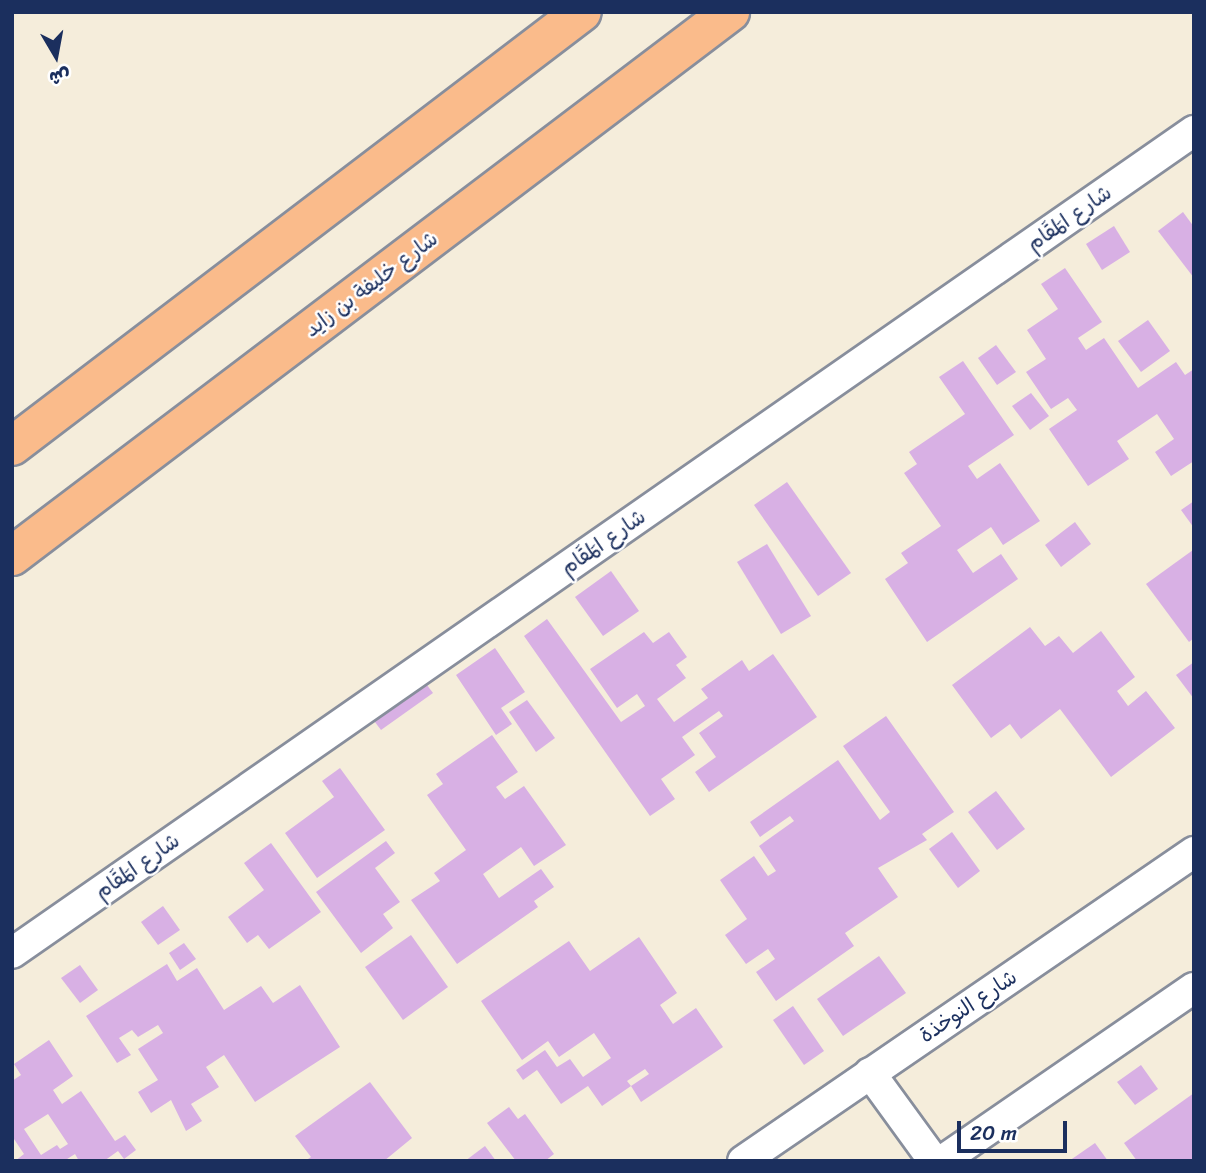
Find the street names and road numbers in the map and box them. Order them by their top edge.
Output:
street label: شارع المَقَام [1022,180,1116,256]
street label: شارع خليفة بن زايد [299,226,443,342]
street label: شارع المَقَام [556,504,650,580]
street label: شارع المَقَام [90,828,184,904]
street label: شارع النوخذة [914,964,1022,1048]

